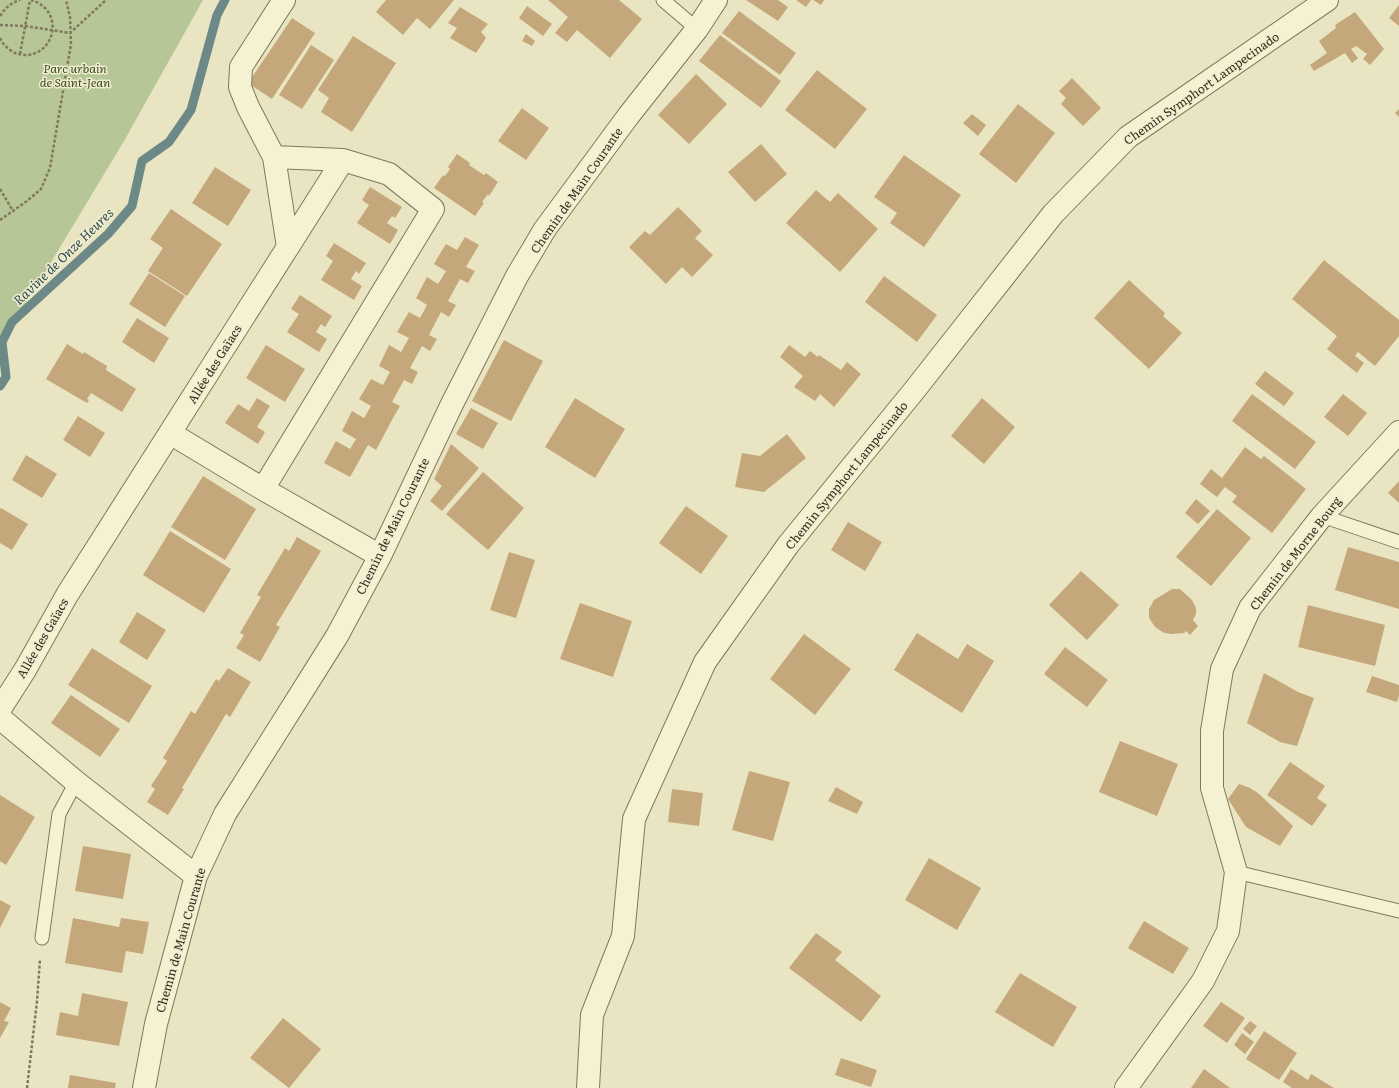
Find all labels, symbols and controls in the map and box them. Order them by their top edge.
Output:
street label: Chemin Symphort Lampecinado [1120,27,1282,149]
park label: Parc urbain de Saint-Jean [40,59,110,91]
street label: Chemin de Main Courante [526,123,626,257]
water label: Ravine de Onze Heures [9,203,118,309]
street label: Allée des Gaïacs [183,321,246,407]
street label: Chemin Symphort Lampecinado [780,397,912,553]
street label: Chemin de Main Courante [351,455,433,597]
street label: Chemin de Morne Bourg [1245,492,1345,614]
street label: Allée des Gaïacs [12,594,73,681]
street label: Chemin de Main Courante [151,865,209,1015]

